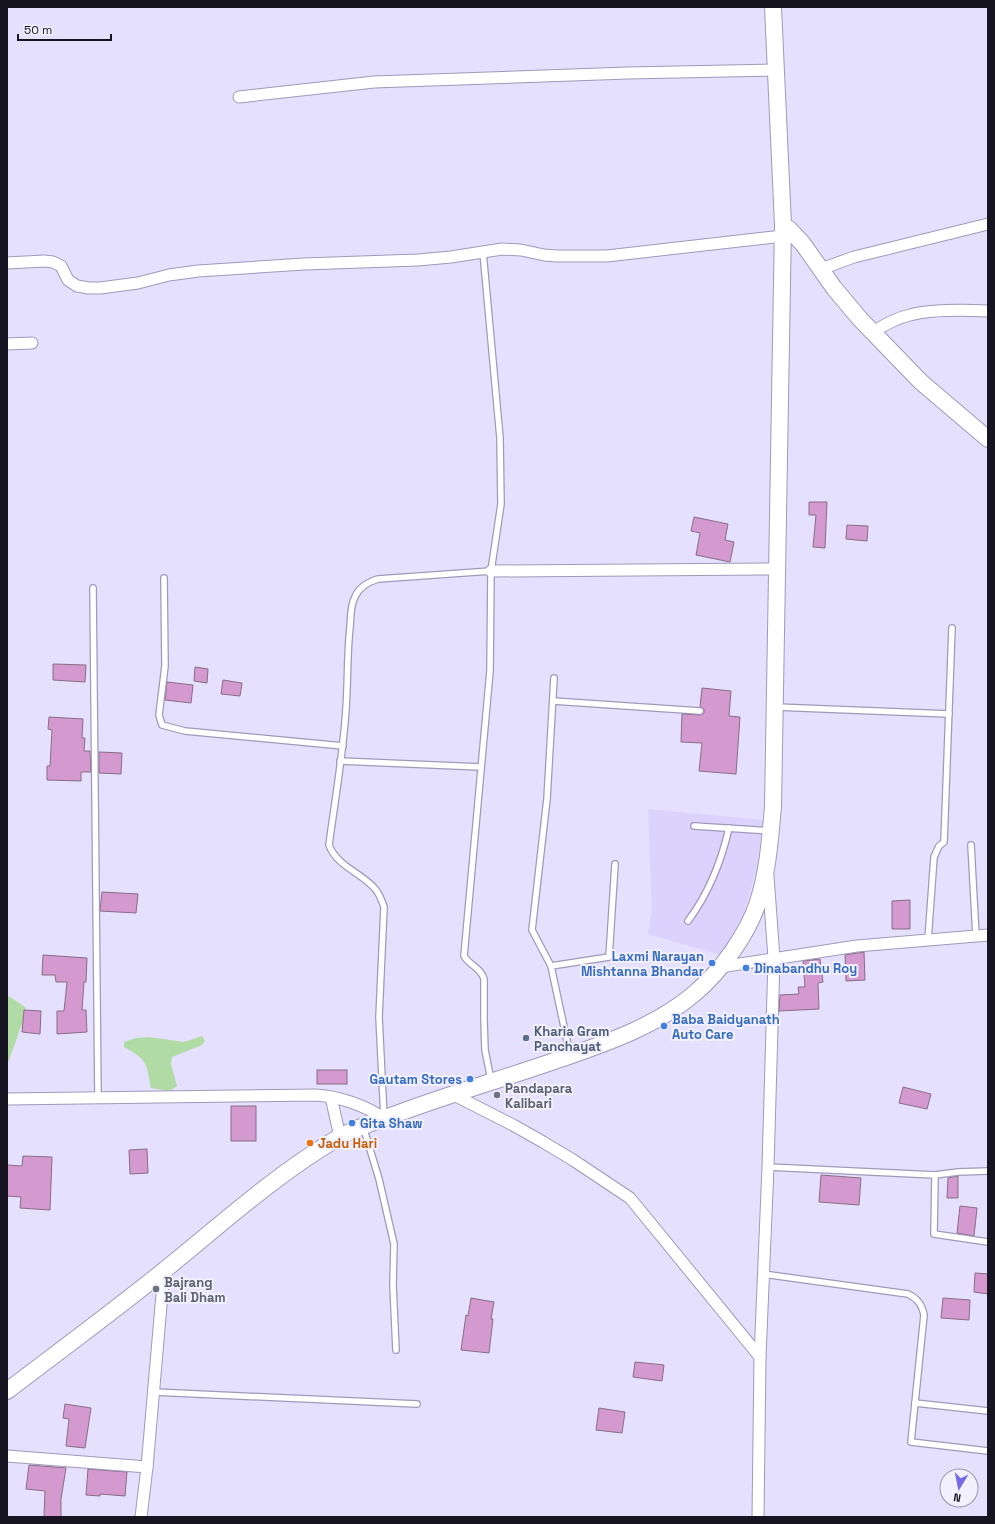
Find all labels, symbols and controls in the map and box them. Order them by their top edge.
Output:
scale bar [18,16,111,42]
text: 50 m [24,22,52,38]
place label: Laxmi Narayan Mishtanna Bhandar [581,948,704,980]
marker: Laxmi Narayan Mishtanna Bhandar [707,958,717,968]
place label: Dinabandhu Roy [754,960,857,977]
marker: Dinabandhu Roy [741,963,751,973]
place label: Baba Baidyanath Auto Care [672,1011,780,1043]
marker: Baba Baidyanath Auto Care [659,1021,669,1031]
place label: Kharia Gram Panchayat [534,1023,609,1055]
marker: Kharia Gram Panchayat [521,1033,531,1043]
place label: Gautam Stores [369,1071,462,1088]
marker: Gautam Stores [465,1074,475,1084]
place label: Pandapara Kalibari [505,1080,573,1112]
marker: Pandapara Kalibari [492,1090,502,1100]
place label: Gita Shaw [360,1115,422,1132]
marker: Gita Shaw [347,1118,357,1128]
place label: Jadu Hari [318,1135,377,1152]
marker: Jadu Hari [305,1138,315,1148]
place label: Bajrang Bali Dham [164,1274,226,1306]
marker: Bajrang Bali Dham [151,1284,161,1294]
north arrow [939,1468,979,1508]
text: N [952,1490,962,1505]

